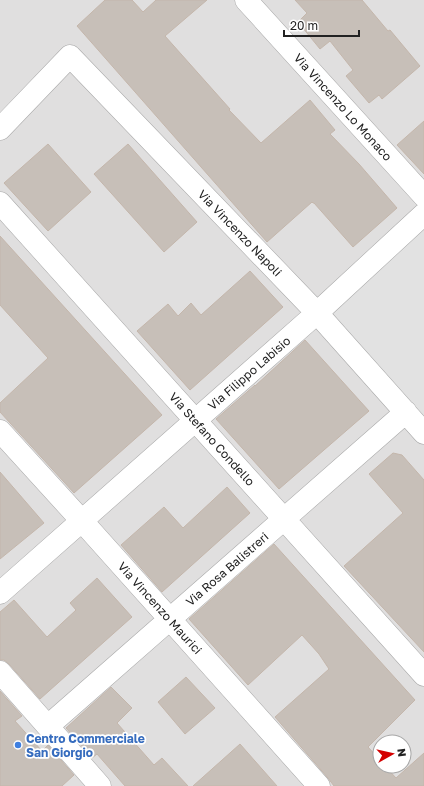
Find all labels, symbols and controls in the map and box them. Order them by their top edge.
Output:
scale bar [284,12,359,38]
text: 20 m [290,18,318,33]
street label: Via Vincenzo Lo Monaco [291,50,395,164]
street label: Via Vincenzo Napoli [195,187,285,279]
street label: Via Filippo Labisio [205,333,293,413]
street label: Via Stefano Condello [166,389,258,489]
street label: Via Rosa Balistreri [183,529,271,609]
street label: Via Vincenzo Maurici [115,559,205,657]
place label: Centro Commerciale San Giorgio [26,731,145,760]
north arrow [372,734,412,774]
marker: Centro Commerciale San Giorgio [13,740,23,750]
text: N [395,747,409,758]

